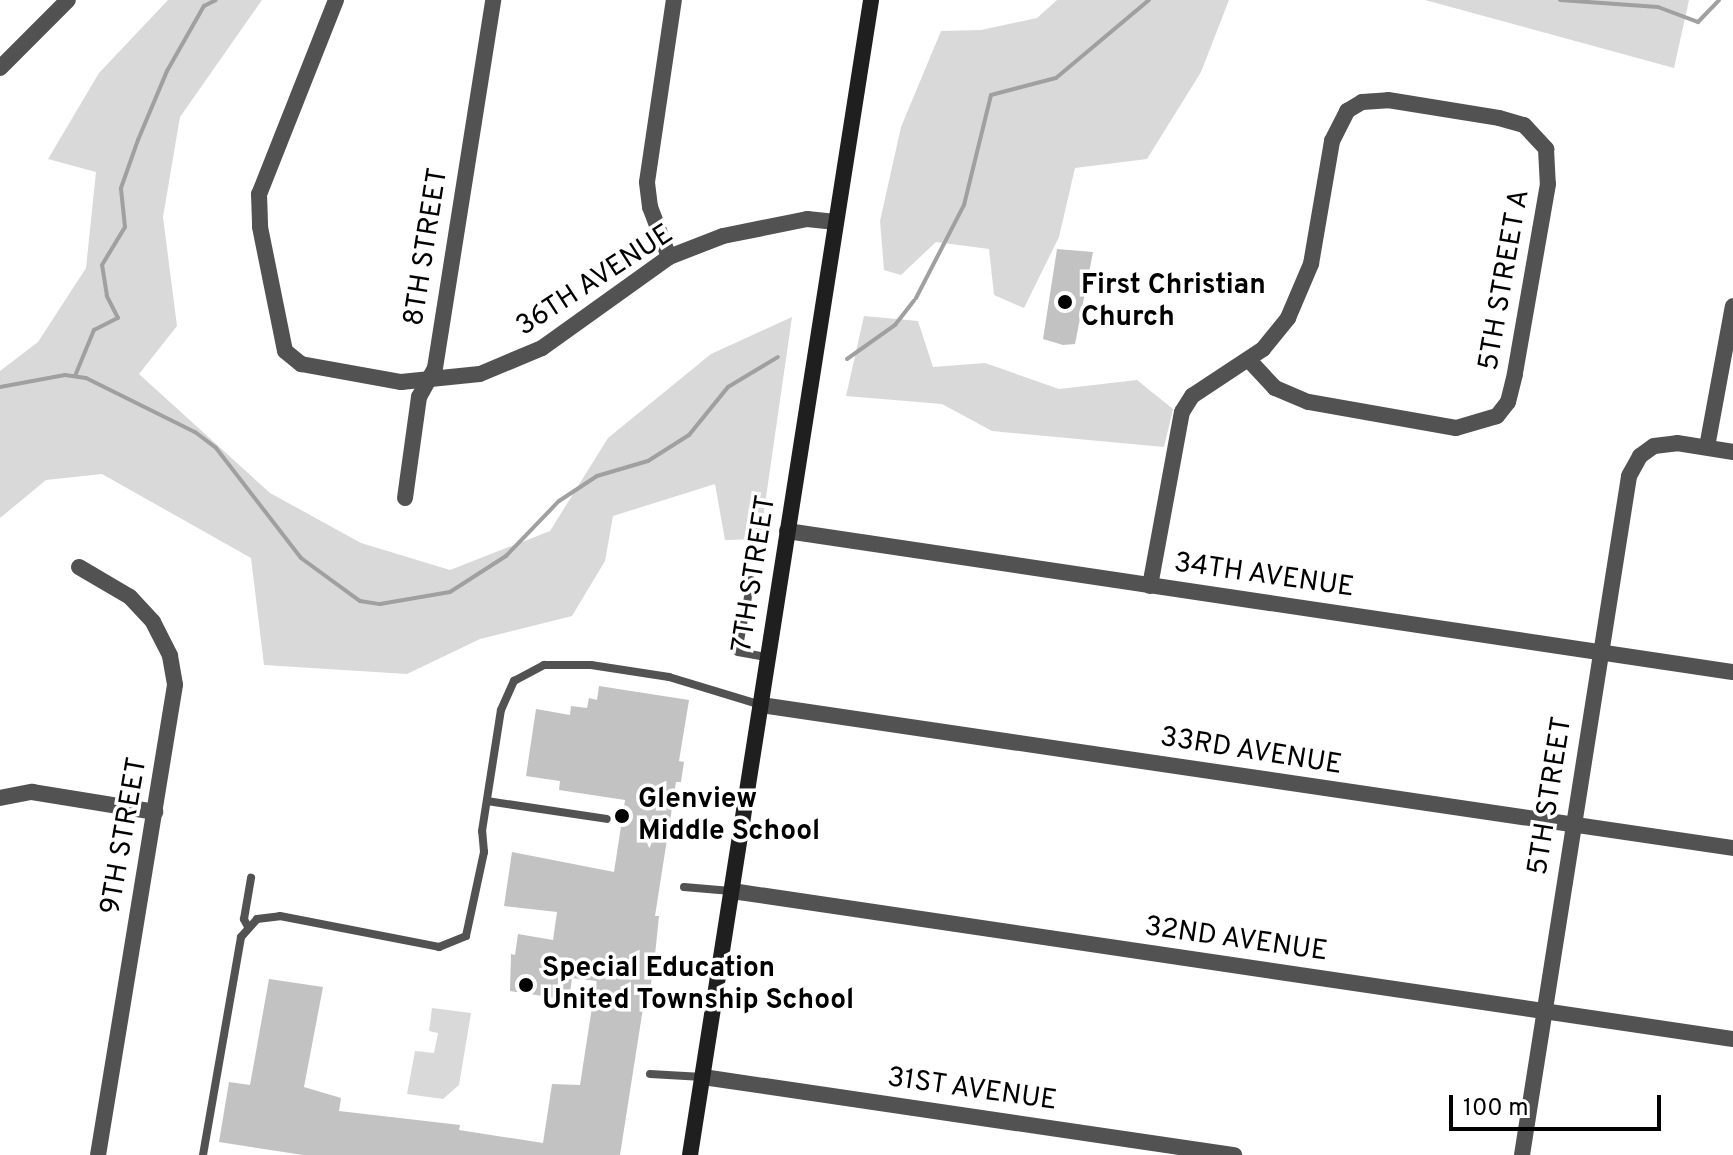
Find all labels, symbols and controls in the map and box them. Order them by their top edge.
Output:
street label: 8TH STREET [398,166,456,328]
street label: 5TH STREET A [1472,186,1538,374]
street label: 36TH AVENUE [510,218,680,344]
place label: First Christian Church [1081,269,1266,335]
marker: First Christian Church [1056,293,1074,311]
street label: 7TH STREET [726,493,784,655]
street label: 34TH AVENUE [1171,547,1357,605]
street label: 5TH STREET [1522,714,1580,878]
street label: 33RD AVENUE [1157,721,1345,783]
street label: 9TH STREET [95,755,155,917]
place label: Glenview Middle School [638,783,820,849]
marker: Glenview Middle School [613,807,631,825]
street label: 32ND AVENUE [1142,910,1330,970]
place label: Special Education United Township School [542,952,854,1018]
marker: Special Education United Township School [517,976,535,994]
street label: 31ST AVENUE [884,1061,1060,1119]
scale bar [1453,1079,1665,1129]
text: 100 m [1463,1094,1529,1124]

